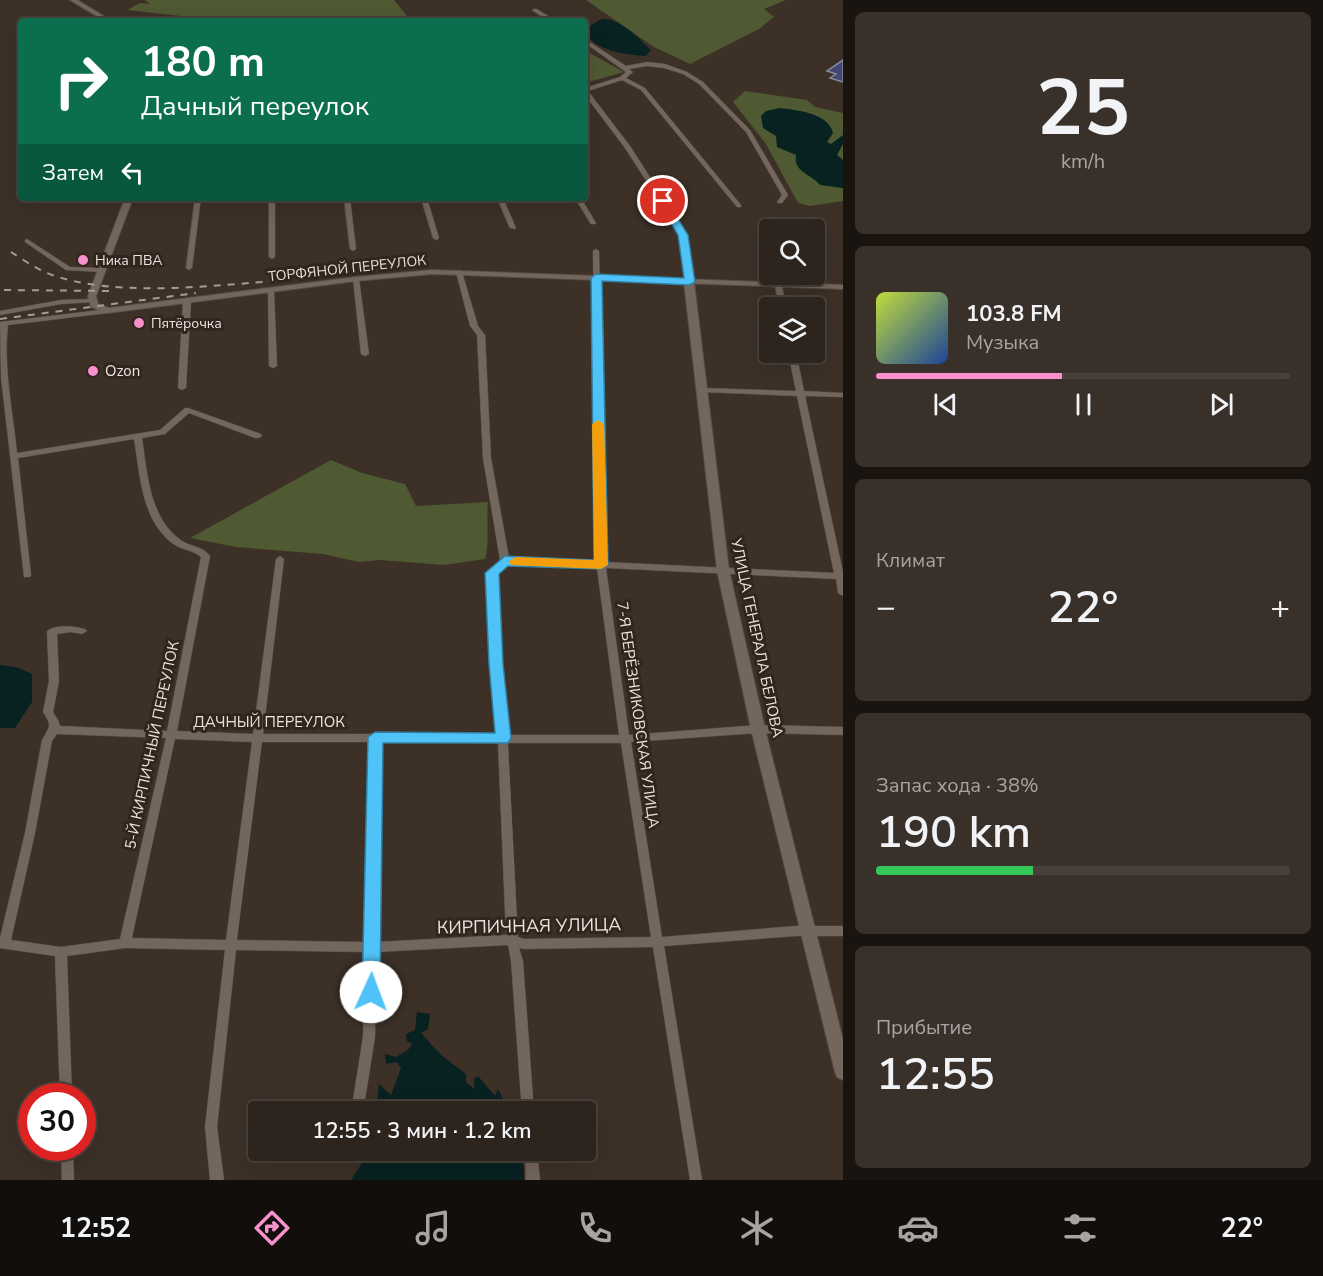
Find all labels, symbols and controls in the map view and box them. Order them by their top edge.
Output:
text: 180 m [141,34,265,91]
icon: right [42,42,120,120]
text: 25 [1036,55,1130,162]
text: Дачный переулок [141,88,369,125]
text: km/h [1061,148,1105,175]
icon: left [116,156,149,189]
text: Затем [42,158,104,188]
pin [637,175,688,226]
icon: arrive [646,184,679,217]
map controls [759,219,825,363]
button: search [759,219,825,285]
place label: Ника ПВА [95,251,162,270]
street label: ТОРФЯНОЙ ПЕРЕУЛОК [267,251,427,286]
marker: Ника ПВА [76,253,90,267]
button: layers [759,297,825,363]
text: 103.8 FM [966,299,1062,329]
place label: Пятёрочка [151,314,222,333]
marker: Пятёрочка [132,316,146,330]
text: Музыка [966,329,1039,356]
place label: Ozon [105,361,140,381]
marker: Ozon [86,364,100,378]
icon: previous [929,388,962,421]
icon: pause [1067,388,1100,421]
icon: next [1205,388,1238,421]
street label: УЛИЦА ГЕНЕРАЛА БЕЛОВА [726,536,788,739]
text: Климат [876,547,945,574]
text: 22° [1048,577,1118,638]
text: − [876,585,896,630]
text: + [1270,585,1290,630]
street label: 7-Я БЕРЁЗНИКОВСКАЯ УЛИЦА [612,601,664,830]
street label: 5-Й КИРПИЧНЫЙ ПЕРЕУЛОК [120,639,184,851]
street label: ДАЧНЫЙ ПЕРЕУЛОК [193,712,345,732]
text: Запас хода · 38% [876,772,1039,799]
text: 190 km [876,802,1031,863]
street label: КИРПИЧНАЯ УЛИЦА [437,912,621,940]
position arrow [339,960,403,1024]
text: Прибытие [876,1014,972,1041]
text: 12:55 [876,1044,995,1105]
speed limit sign: 30 [18,1083,96,1161]
text: 12:55 · 3 мин · 1.2 km [312,1116,532,1146]
icon: directions [251,1207,293,1249]
icon: music [412,1207,454,1249]
icon: phone [574,1207,616,1249]
icon: climate [736,1207,778,1249]
icon: car [897,1207,939,1249]
icon: filters [1059,1207,1101,1249]
text: 12:52 [60,1210,131,1247]
text: 22° [1220,1210,1263,1247]

